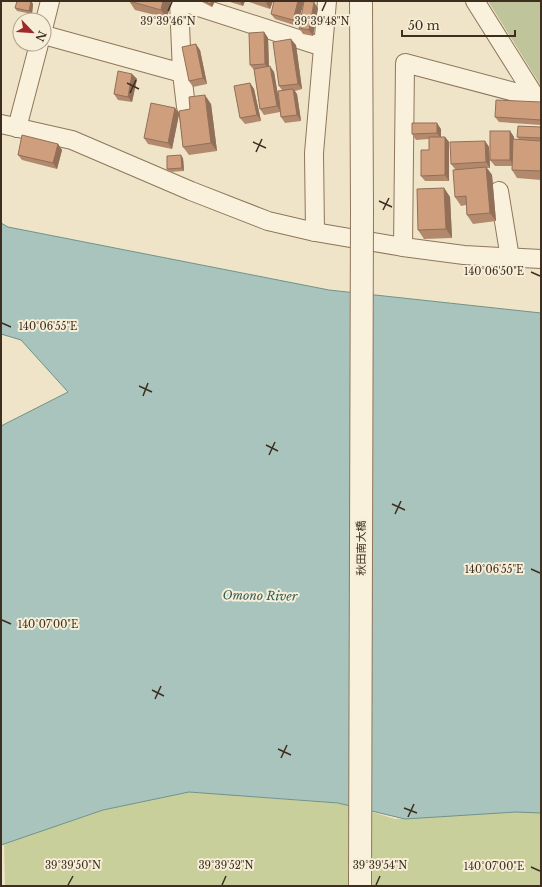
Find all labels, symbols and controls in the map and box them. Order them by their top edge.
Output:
north arrow [12,12,52,52]
scale bar [402,12,515,38]
text: 39°39'46"N [140,15,196,28]
text: 39°39'48"N [294,15,350,28]
text: 50 m [408,18,440,33]
text: N [32,29,50,44]
text: 140°06'50"E [464,265,524,278]
text: 140°06'55"E [19,320,77,333]
street label: 秋田南大橋 [354,521,368,576]
text: 140°06'55"E [465,563,523,576]
water label: Omono River [223,587,298,604]
text: 140°07'00"E [18,618,78,631]
text: 39°39'50"N [45,859,101,872]
text: 39°39'52"N [198,859,254,872]
text: 39°39'54"N [353,859,407,872]
text: 140°07'00"E [464,860,524,873]

